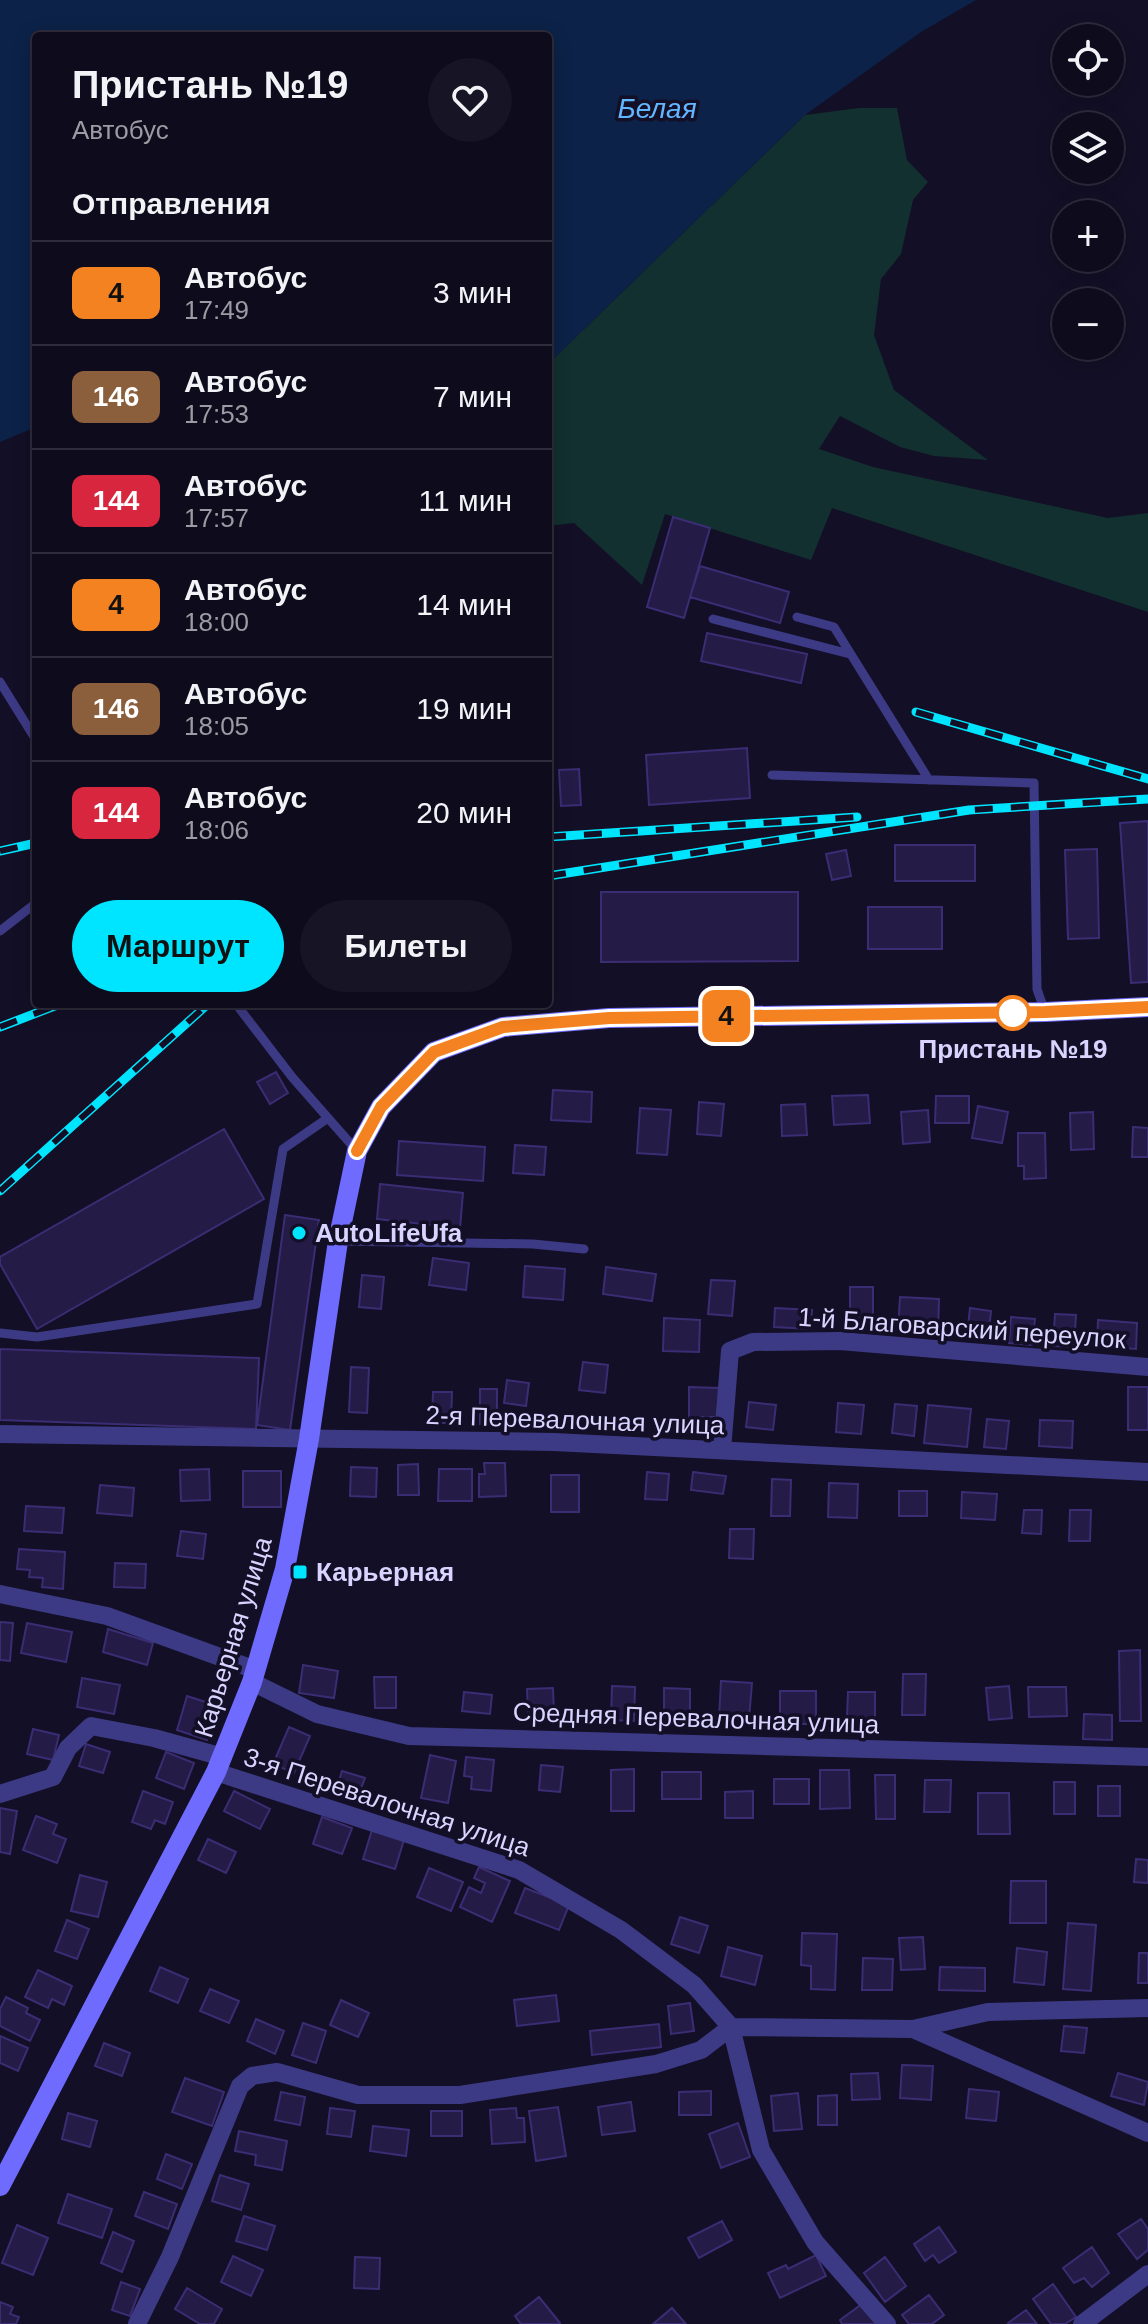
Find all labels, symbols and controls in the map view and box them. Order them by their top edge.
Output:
map controls [1052,24,1124,360]
button: locate [1052,24,1124,96]
button: heart [428,58,512,142]
text: Пристань №19 [72,64,348,106]
water label: Белая [617,93,697,124]
button: layers [1052,112,1124,184]
text: Автобус [72,115,169,145]
text: Отправления [72,187,271,220]
button: + [1052,200,1124,272]
text: Автобус [184,261,307,294]
text: 3 мин [433,276,512,309]
text: 4 [108,277,124,308]
button: − [1052,288,1124,360]
text: 17:49 [184,295,249,325]
text: Автобус [184,365,307,398]
text: 7 мин [433,380,512,413]
text: 146 [93,381,139,412]
text: 17:53 [184,399,249,429]
text: Автобус [184,469,307,502]
text: 11 мин [419,484,512,517]
text: 144 [93,485,139,516]
text: 17:57 [184,503,249,533]
text: Автобус [184,573,307,606]
text: 14 мин [416,588,512,621]
text: 4 [108,589,124,620]
text: 18:00 [184,607,249,637]
text: Автобус [184,677,307,710]
text: 19 мин [416,692,512,725]
text: 146 [93,693,139,724]
text: 18:05 [184,711,249,741]
text: Автобус [184,781,307,814]
text: 20 мин [416,796,512,829]
text: 144 [93,797,139,828]
text: 18:06 [184,815,249,845]
button: Маршрут [72,900,284,992]
button: Билеты [300,900,512,992]
line badge: 4 [700,990,752,1042]
marker: Пристань №19 [996,996,1030,1030]
text: 4 [718,1000,734,1031]
place label: Пристань №19 [918,1034,1108,1064]
place label: AutoLifeUfa [315,1218,463,1248]
marker: AutoLifeUfa [290,1224,308,1242]
street label: 1-й Благоварский переулок [797,1302,1128,1354]
street label: 2-я Перевалочная улица [425,1400,725,1440]
street label: Карьерная улица [188,1533,278,1741]
place label: Карьерная [316,1557,454,1587]
marker: Карьерная [291,1563,309,1581]
street label: Средняя Перевалочная улица [512,1697,880,1739]
street label: 3-я Перевалочная улица [240,1742,534,1863]

